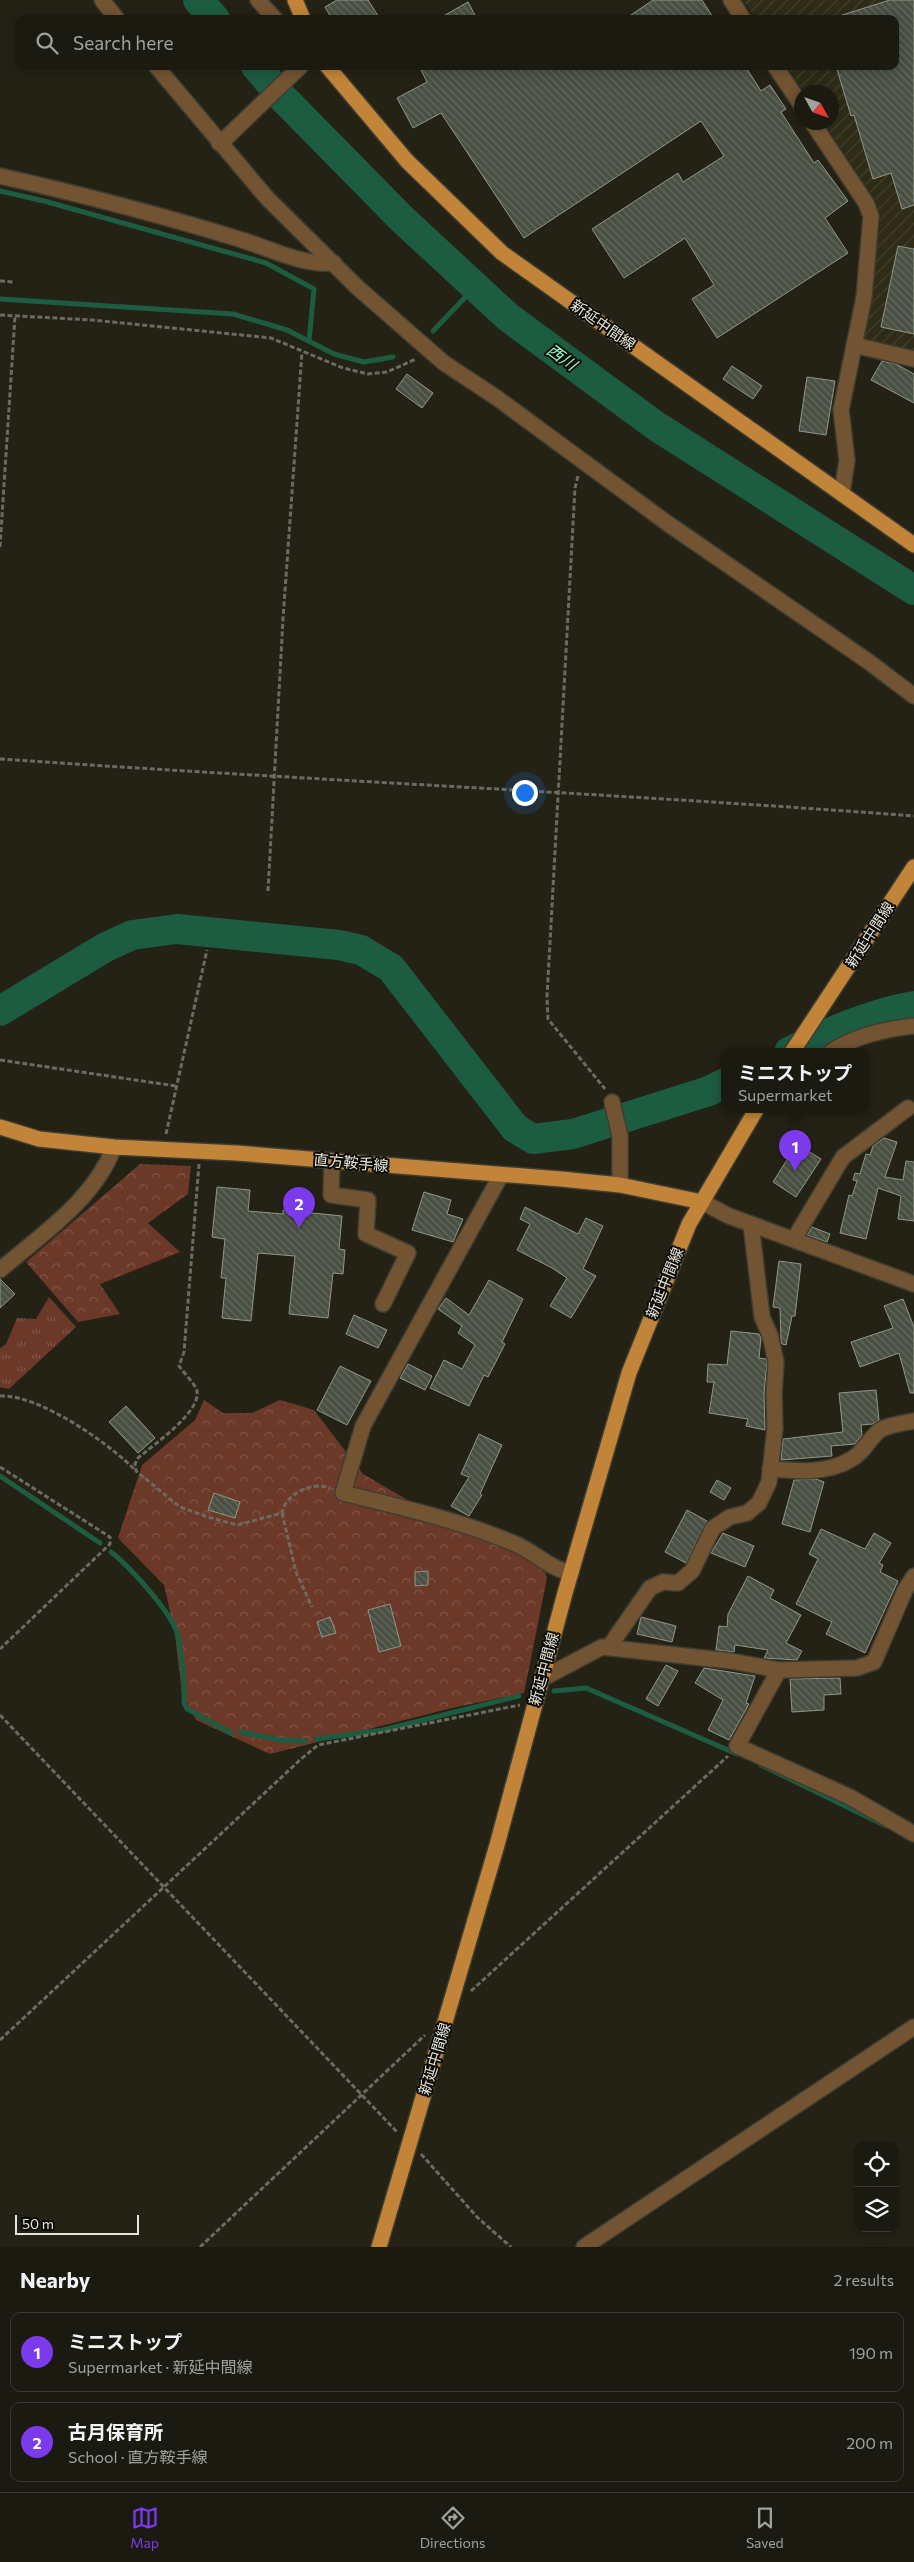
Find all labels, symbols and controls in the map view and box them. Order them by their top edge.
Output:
search box [15,15,899,70]
icon: search [33,29,61,57]
text: Search here [73,31,173,54]
north arrow [794,85,839,130]
street label: 新延中間線 [568,295,639,353]
water label: 西川 [544,340,582,375]
your location [512,780,538,806]
street label: 新延中間線 [841,898,897,971]
popup [721,1048,869,1113]
text: ミニストップ [738,1061,852,1084]
text: Supermarket [738,1085,833,1104]
pin: 1 [779,1130,811,1171]
street label: 直方鞍手線 [313,1150,389,1174]
pin: 2 [283,1187,315,1228]
street label: 新延中間線 [642,1244,686,1321]
street label: 新延中間線 [525,1630,561,1707]
street label: 新延中間線 [414,2020,454,2097]
map controls [854,2142,899,2232]
button: locate [854,2142,899,2187]
button: layers [854,2187,899,2232]
scale bar [15,2212,139,2235]
text: 50 m [22,2215,54,2232]
text: Nearby [20,2267,90,2292]
text: 2 results [833,2270,894,2289]
text: ミニストップ [68,2330,182,2353]
text: 1 [33,2343,41,2362]
text: 190 m [849,2343,893,2362]
text: Supermarket · 新延中間線 [68,2357,252,2376]
text: 古月保育所 [68,2420,163,2443]
text: 2 [32,2433,42,2452]
text: 200 m [846,2433,893,2452]
text: School · 直方鞍手線 [68,2447,208,2466]
tab: Map [130,2504,159,2551]
tab: Directions [420,2504,485,2551]
tab: Saved [746,2504,784,2551]

